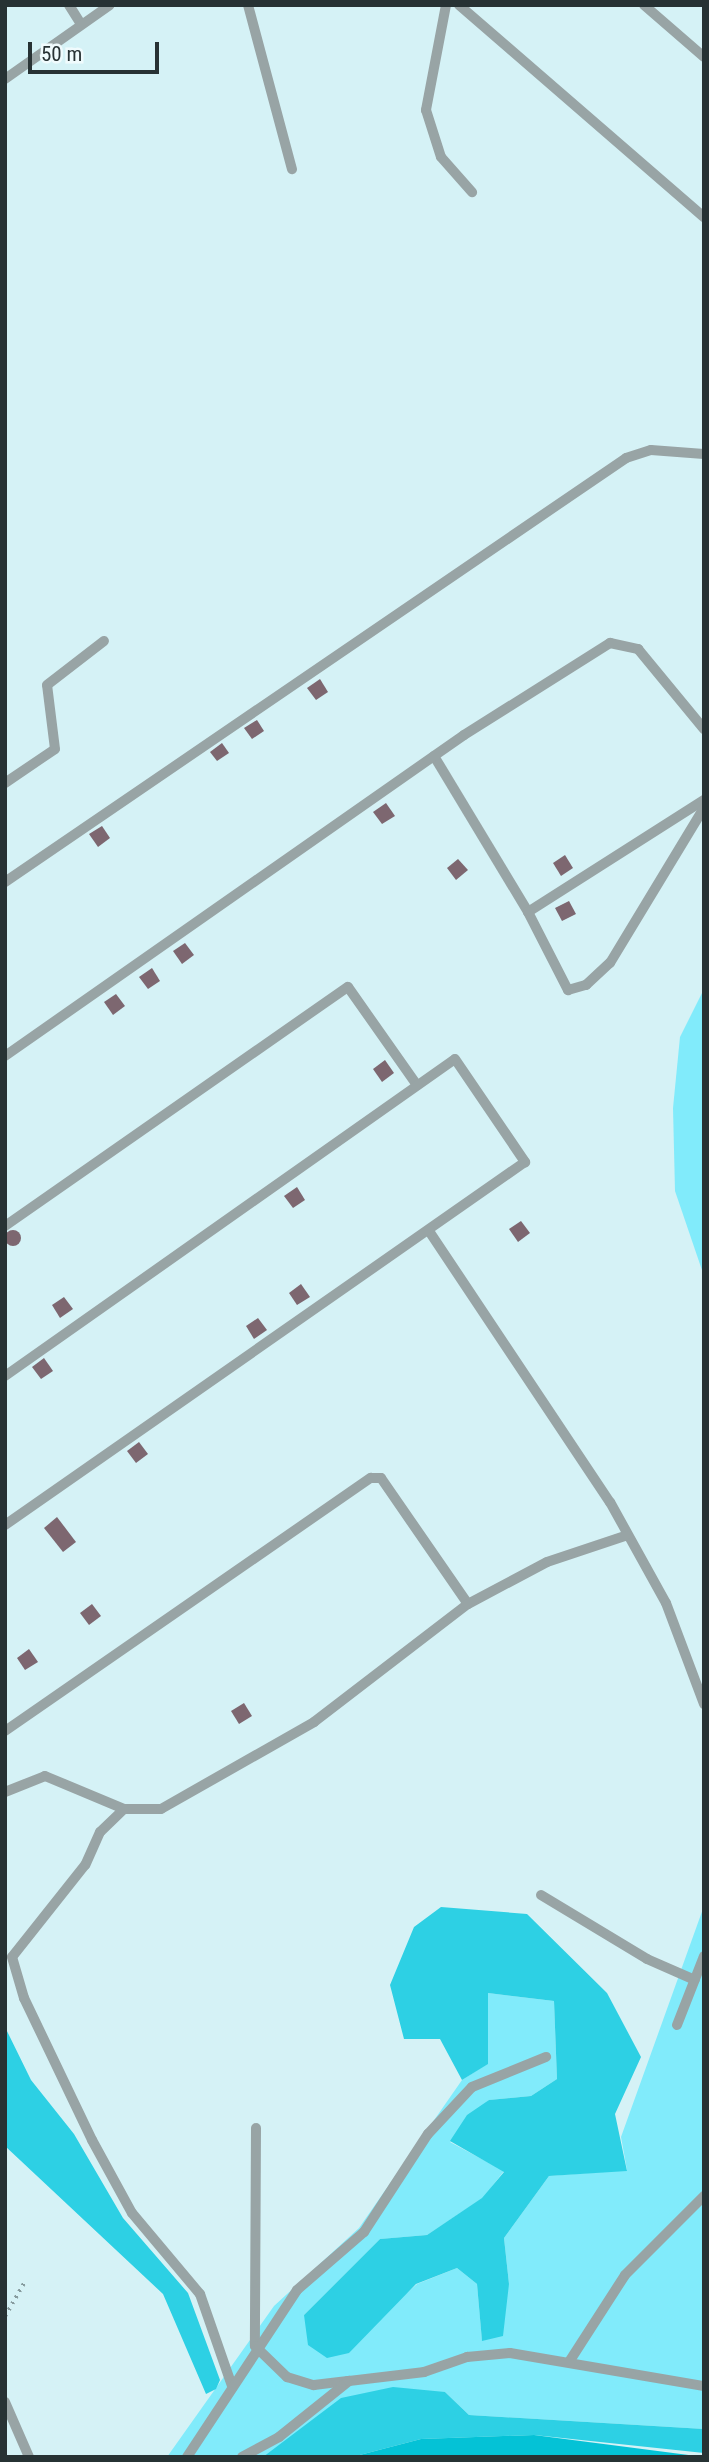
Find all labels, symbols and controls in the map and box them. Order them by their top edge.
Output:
scale bar [32,28,163,72]
text: 50 m [41,42,82,66]

